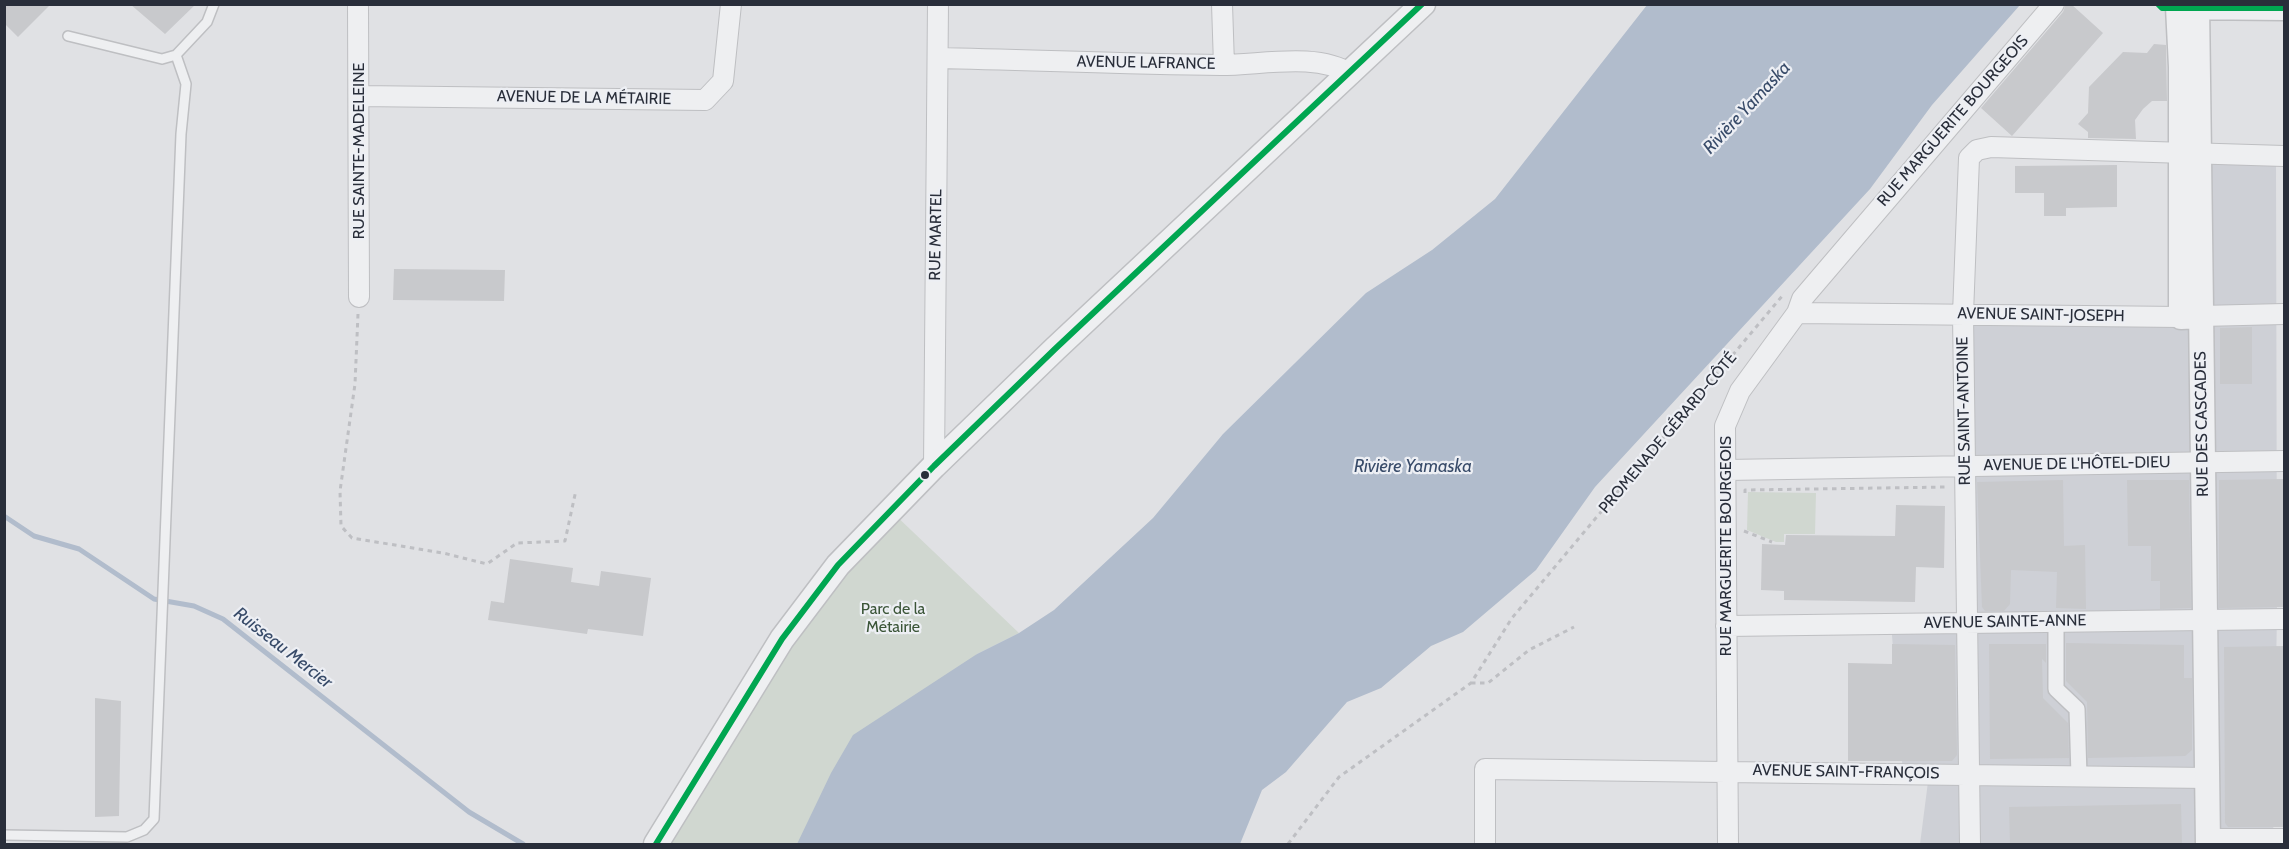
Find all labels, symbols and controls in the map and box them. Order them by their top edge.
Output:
street label: RUE MARGUERITE BOURGEOIS [1873,32,2033,210]
street label: AVENUE LAFRANCE [1076,52,1216,74]
water label: Rivière Yamaska [1699,57,1795,159]
street label: RUE SAINTE-MADELEINE [349,63,369,239]
street label: AVENUE DE LA MÉTAIRIE [497,87,671,109]
street label: RUE MARTEL [926,189,946,281]
street label: AVENUE SAINT-JOSEPH [1957,304,2125,326]
street label: RUE SAINT-ANTOINE [1953,336,1975,486]
street label: PROMENADE GÉRARD-CÔTÉ [1595,349,1741,517]
street label: RUE DES CASCADES [2191,351,2213,497]
street label: RUE MARGUERITE BOURGEOIS [1716,436,1736,656]
street label: AVENUE DE L'HÔTEL-DIEU [1983,453,2171,475]
water label: Rivière Yamaska [1354,456,1472,478]
unlabelled marker [919,469,931,481]
park label: Parc de la Métairie [861,599,925,637]
water label: Ruisseau Mercier [229,603,337,693]
street label: AVENUE SAINTE-ANNE [1923,611,2087,633]
street label: AVENUE SAINT-FRANÇOIS [1752,761,1940,783]

